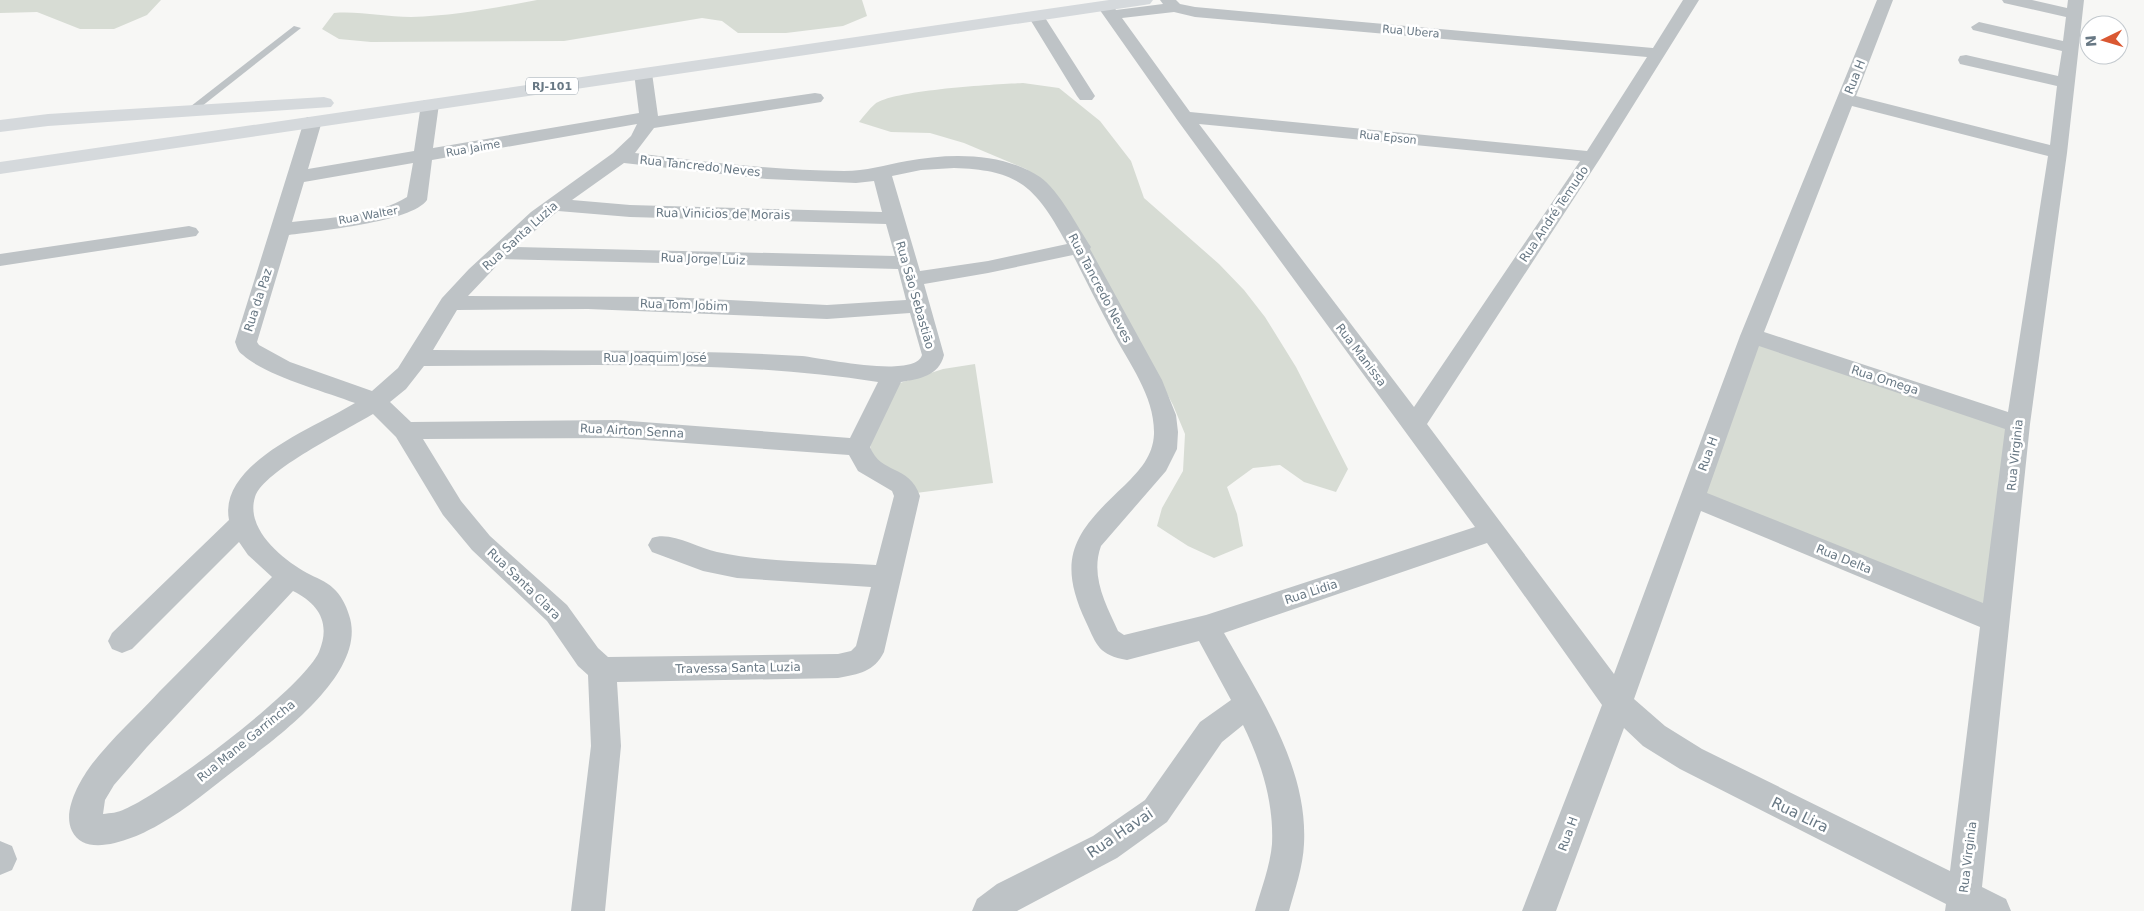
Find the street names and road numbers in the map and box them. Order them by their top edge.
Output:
street label: Rua Ubera [1382,23,1440,40]
street label: Rua H [1842,58,1868,96]
road number: RJ-101 [526,78,578,94]
street label: Rua Epson [1359,128,1417,147]
street label: Rua Jaime [445,137,501,160]
street label: Rua Tancredo Neves [639,153,761,179]
street label: Rua André Temudo [1517,163,1591,265]
street label: Rua Santa Luzia [480,199,560,273]
street label: Rua Walter [337,204,399,227]
street label: Rua Vinicios de Morais [656,206,790,222]
street label: Rua Tancredo Neves [1065,231,1135,345]
street label: Rua Sāo Sebastiāo [893,239,937,351]
street label: Rua Jorge Luiz [660,251,746,267]
street label: Rua da Paz [241,267,275,333]
street label: Rua Tom Jobim [640,296,728,314]
street label: Rua Manissa [1333,321,1389,389]
street label: Rua Joaquim José [603,351,707,365]
street label: Rua Omega [1850,363,1920,397]
street label: Rua Virginia [2004,419,2026,491]
street label: Rua Airton Senna [580,421,684,441]
street label: Rua H [1695,435,1721,473]
street label: Rua Delta [1814,542,1874,576]
street label: Rua Santa Clara [484,545,564,623]
street label: Rua Lidia [1283,577,1339,607]
street label: Travessa Santa Luzia [674,660,801,676]
street label: Rua Mane Garrincha [194,697,298,785]
street label: Rua Lira [1769,794,1831,836]
street label: Rua Havai [1083,804,1157,862]
street label: Rua H [1555,815,1581,853]
street label: Rua Virginia [1957,821,1979,893]

